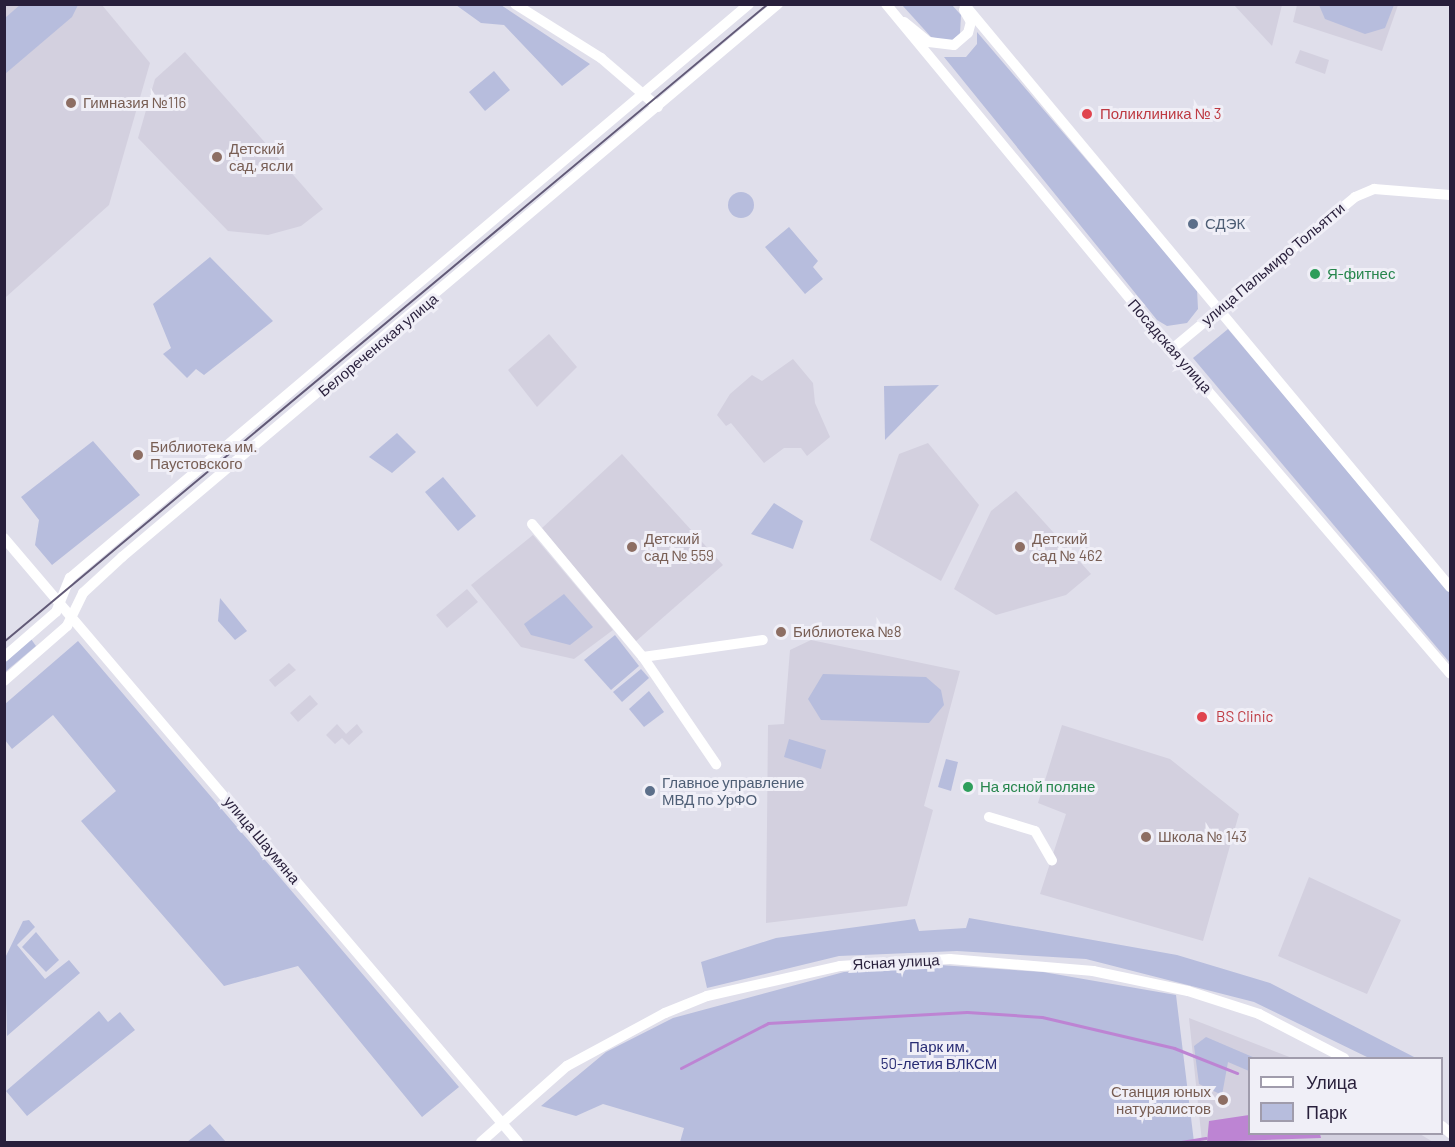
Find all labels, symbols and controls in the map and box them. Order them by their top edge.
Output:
place label: Гимназия №116 [83,94,186,112]
marker: Гимназия №116 [64,96,78,110]
marker: Поликлиника № 3 [1078,105,1096,123]
place label: Поликлиника № 3 [1100,105,1222,123]
place label: Детский сад, ясли [229,139,293,174]
marker: Детский сад, ясли [210,150,224,164]
street label: улица Пальмиро Тольятти [1198,199,1348,329]
place label: СДЭК [1205,215,1245,233]
marker: СДЭК [1186,217,1200,231]
place label: Я-фитнес [1327,265,1395,283]
marker: Я-фитнес [1308,267,1322,281]
street label: Белореченская улица [315,290,441,400]
street label: Посадская улица [1124,295,1216,397]
place label: Библиотека им. Паустовского [150,437,257,472]
marker: Библиотека им. Паустовского [131,448,145,462]
place label: Детский сад № 559 [644,529,714,564]
place label: Детский сад № 462 [1032,529,1103,564]
marker: Детский сад № 559 [625,540,639,554]
marker: Детский сад № 462 [1013,540,1027,554]
place label: Библиотека №8 [793,623,901,641]
marker: Библиотека №8 [774,625,788,639]
marker: BS Clinic [1193,708,1211,726]
place label: BS Clinic [1216,708,1273,726]
place label: Главное управление МВД по УрФО [662,773,804,808]
place label: На ясной поляне [980,778,1095,796]
marker: На ясной поляне [961,780,975,794]
marker: Главное управление МВД по УрФО [643,784,657,798]
street label: улица Шаумяна [220,793,304,887]
place label: Школа № 143 [1158,828,1247,846]
marker: Школа № 143 [1139,830,1153,844]
street label: Ясная улица [852,951,940,973]
park label: Парк им. 50-летия ВЛКСМ [881,1037,997,1072]
legend [1248,1057,1443,1135]
text: Улица [1306,1071,1357,1093]
place label: Станция юных натуралистов [1111,1082,1211,1117]
marker: Станция юных натуралистов [1216,1093,1230,1107]
text: Парк [1306,1101,1347,1123]

